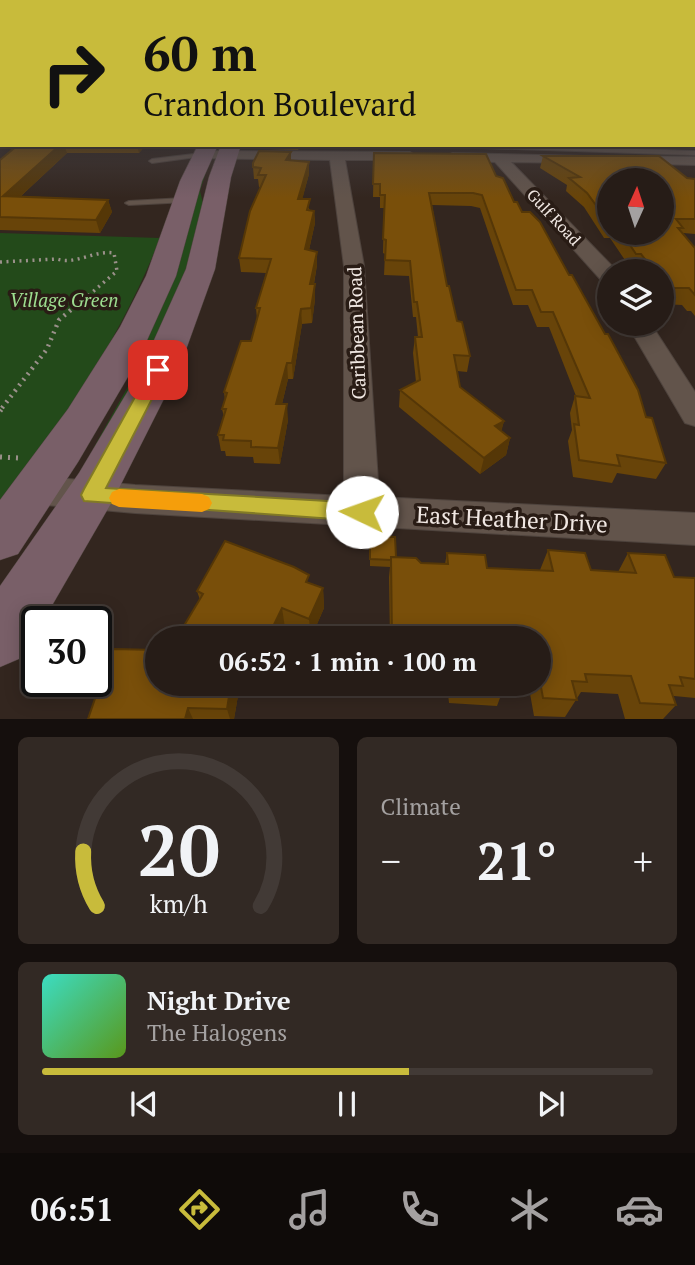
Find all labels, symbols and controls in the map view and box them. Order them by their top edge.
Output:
text: 60 m [143,20,257,85]
icon: right [28,28,119,119]
text: Crandon Boulevard [143,83,417,125]
north arrow [597,168,674,245]
map controls [597,168,674,336]
street label: Gulf Road [522,184,586,250]
button: layers [597,259,674,336]
street label: Caribbean Road [341,266,371,400]
park label: Village Green [9,287,119,312]
pin [128,340,188,400]
icon: arrive [139,351,177,389]
position arrow [325,475,399,549]
street label: East Heather Drive [415,498,609,540]
speed limit sign: 30 [21,606,112,697]
text: 06:52 · 1 min · 100 m [219,644,477,678]
text: Climate [381,791,461,822]
text: 20 [137,801,219,898]
text: 21° [477,826,557,895]
text: − [381,836,401,886]
text: + [633,836,653,886]
text: km/h [149,887,207,920]
text: Night Drive [147,983,291,1017]
text: The Halogens [147,1017,287,1048]
icon: previous [125,1085,163,1123]
icon: pause [328,1085,366,1123]
icon: next [532,1085,570,1123]
icon: directions [175,1185,224,1234]
icon: music [285,1185,334,1234]
icon: phone [395,1185,444,1234]
icon: climate [505,1185,554,1234]
icon: car [615,1185,664,1234]
text: 06:51 [31,1188,114,1230]

